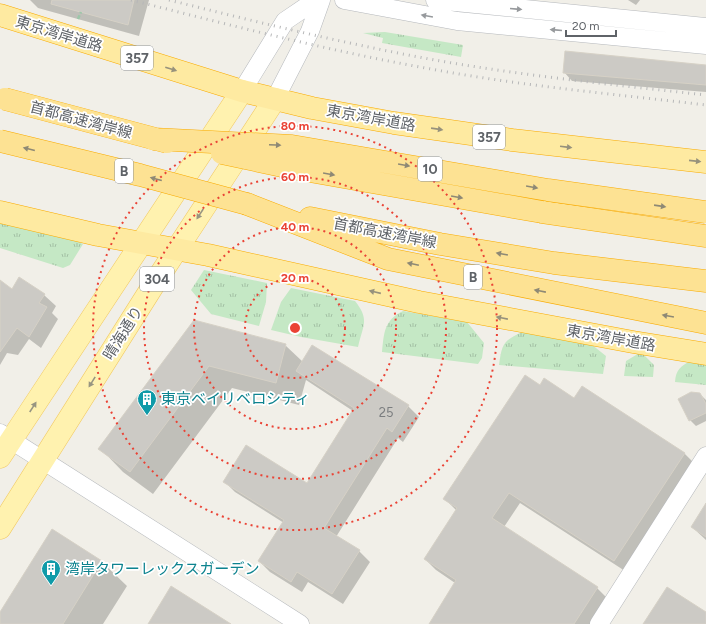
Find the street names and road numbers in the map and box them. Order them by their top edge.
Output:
street label: 東京湾岸道路 [13,12,105,56]
road number: 357 [121,46,153,70]
street label: 首都高速湾岸線 [28,98,134,142]
street label: 東京湾岸道路 [325,101,417,135]
road number: 357 [473,125,505,149]
road number: 10 [418,157,442,181]
road number: B [115,159,133,183]
street label: 首都高速湾岸線 [332,214,438,252]
road number: B [464,265,482,289]
road number: 304 [140,267,174,291]
street label: 晴海通り [99,303,147,363]
street label: 東京湾岸道路 [565,321,657,355]

